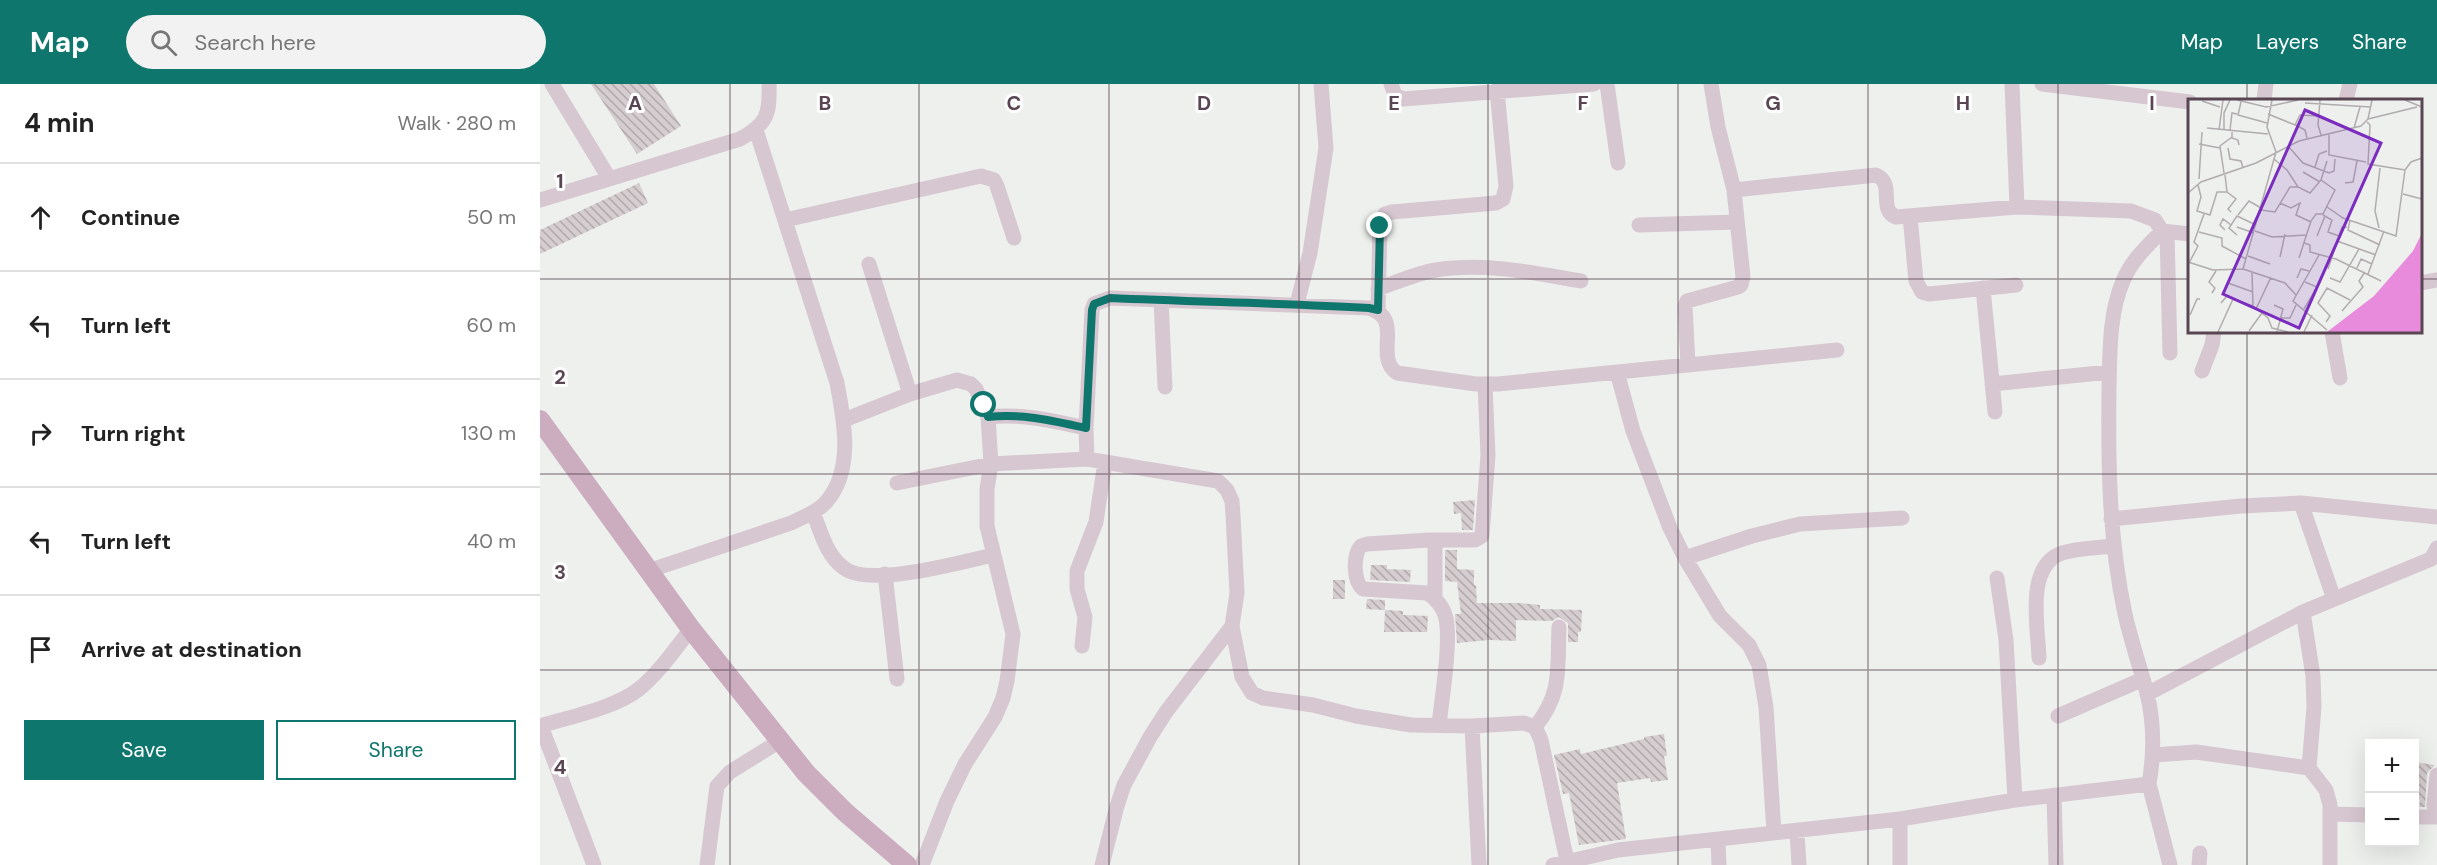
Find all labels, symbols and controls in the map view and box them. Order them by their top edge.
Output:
search box [126,15,546,69]
text: Map [30,24,90,61]
icon: search [147,26,180,59]
text: Search here [195,28,316,57]
text: Map [2181,28,2223,56]
text: Layers [2256,28,2319,56]
text: Share [2352,28,2407,56]
text: A [628,90,642,116]
text: B [819,90,831,116]
text: C [1007,90,1021,116]
text: D [1197,90,1211,116]
text: E [1388,90,1400,116]
text: F [1577,90,1589,116]
text: G [1765,90,1781,116]
text: H [1956,90,1970,116]
text: I [2149,90,2155,116]
inset map [2188,99,2422,333]
text: 4 min [24,106,95,140]
text: Walk · 280 m [397,110,516,136]
text: 1 [556,168,564,194]
icon: ahead [24,201,57,234]
text: Continue [81,203,180,232]
text: 50 m [467,204,516,230]
route end [1366,212,1392,238]
icon: left [24,309,57,342]
text: Turn left [81,311,171,340]
text: 60 m [467,312,516,338]
text: 2 [554,364,566,390]
route start [970,391,996,417]
icon: right [24,417,57,450]
text: Turn right [81,419,186,448]
text: 130 m [461,420,516,446]
icon: left [24,525,57,558]
text: Turn left [81,527,171,556]
text: 40 m [467,528,516,554]
text: 3 [554,559,566,585]
icon: arrive [24,633,57,666]
text: Arrive at destination [81,635,302,664]
button: Save [24,720,264,780]
button: Share [276,720,516,780]
map controls [2365,739,2419,847]
button: + [2365,739,2419,793]
text: 4 [554,754,567,780]
button: − [2365,793,2419,847]

